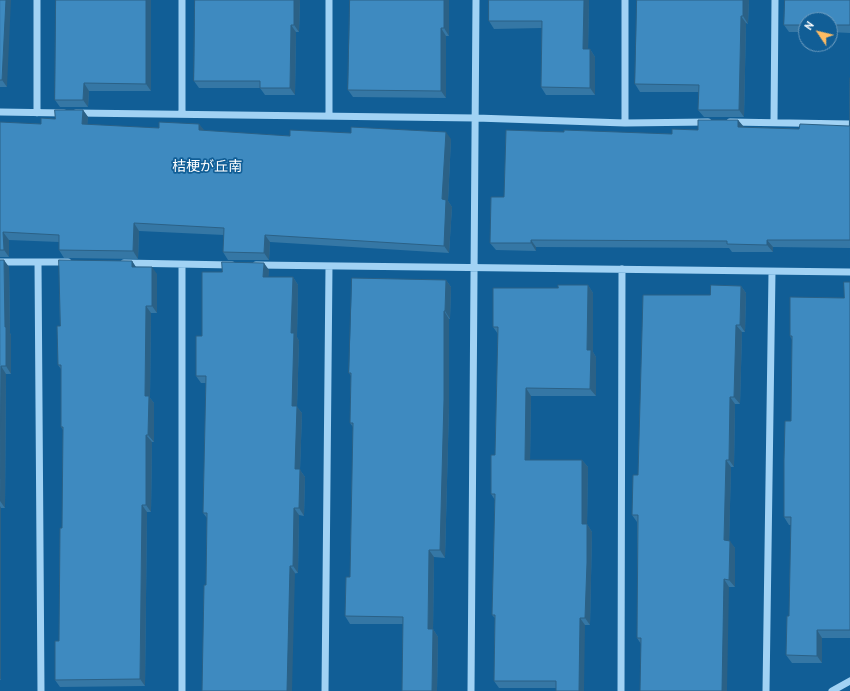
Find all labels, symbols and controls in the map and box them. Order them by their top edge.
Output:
north arrow [798,12,838,52]
text: N [801,19,817,33]
district label: 桔梗が丘南 [172,159,242,175]

